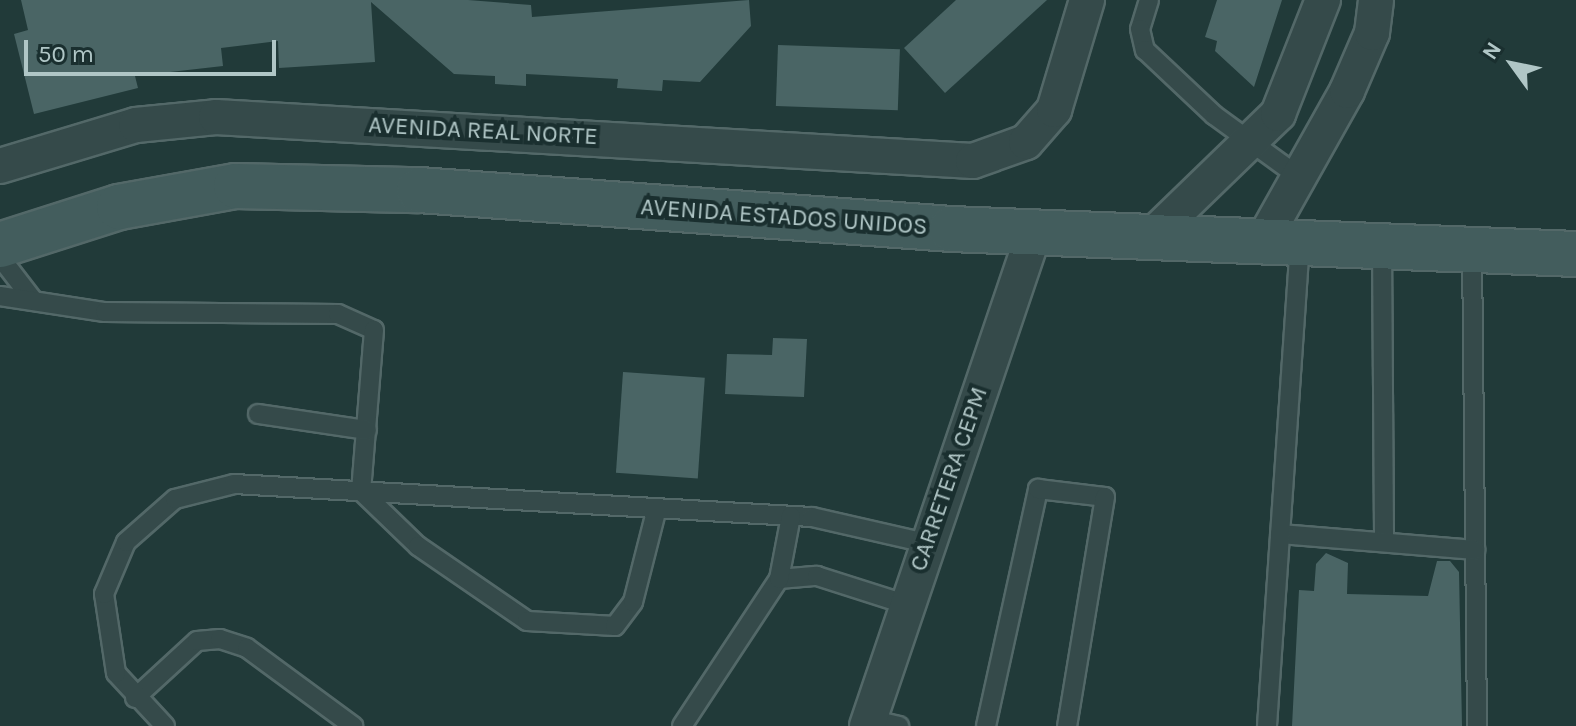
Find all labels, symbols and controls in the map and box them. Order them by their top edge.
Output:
scale bar [28,24,280,74]
north arrow [1472,24,1552,104]
text: N [1477,37,1507,65]
text: 50 m [38,40,94,68]
street label: AVENIDA REAL NORTE [368,111,598,151]
street label: AVENIDA ESTADOS UNIDOS [640,193,928,241]
street label: CARRETERA CEPM [904,383,994,575]

